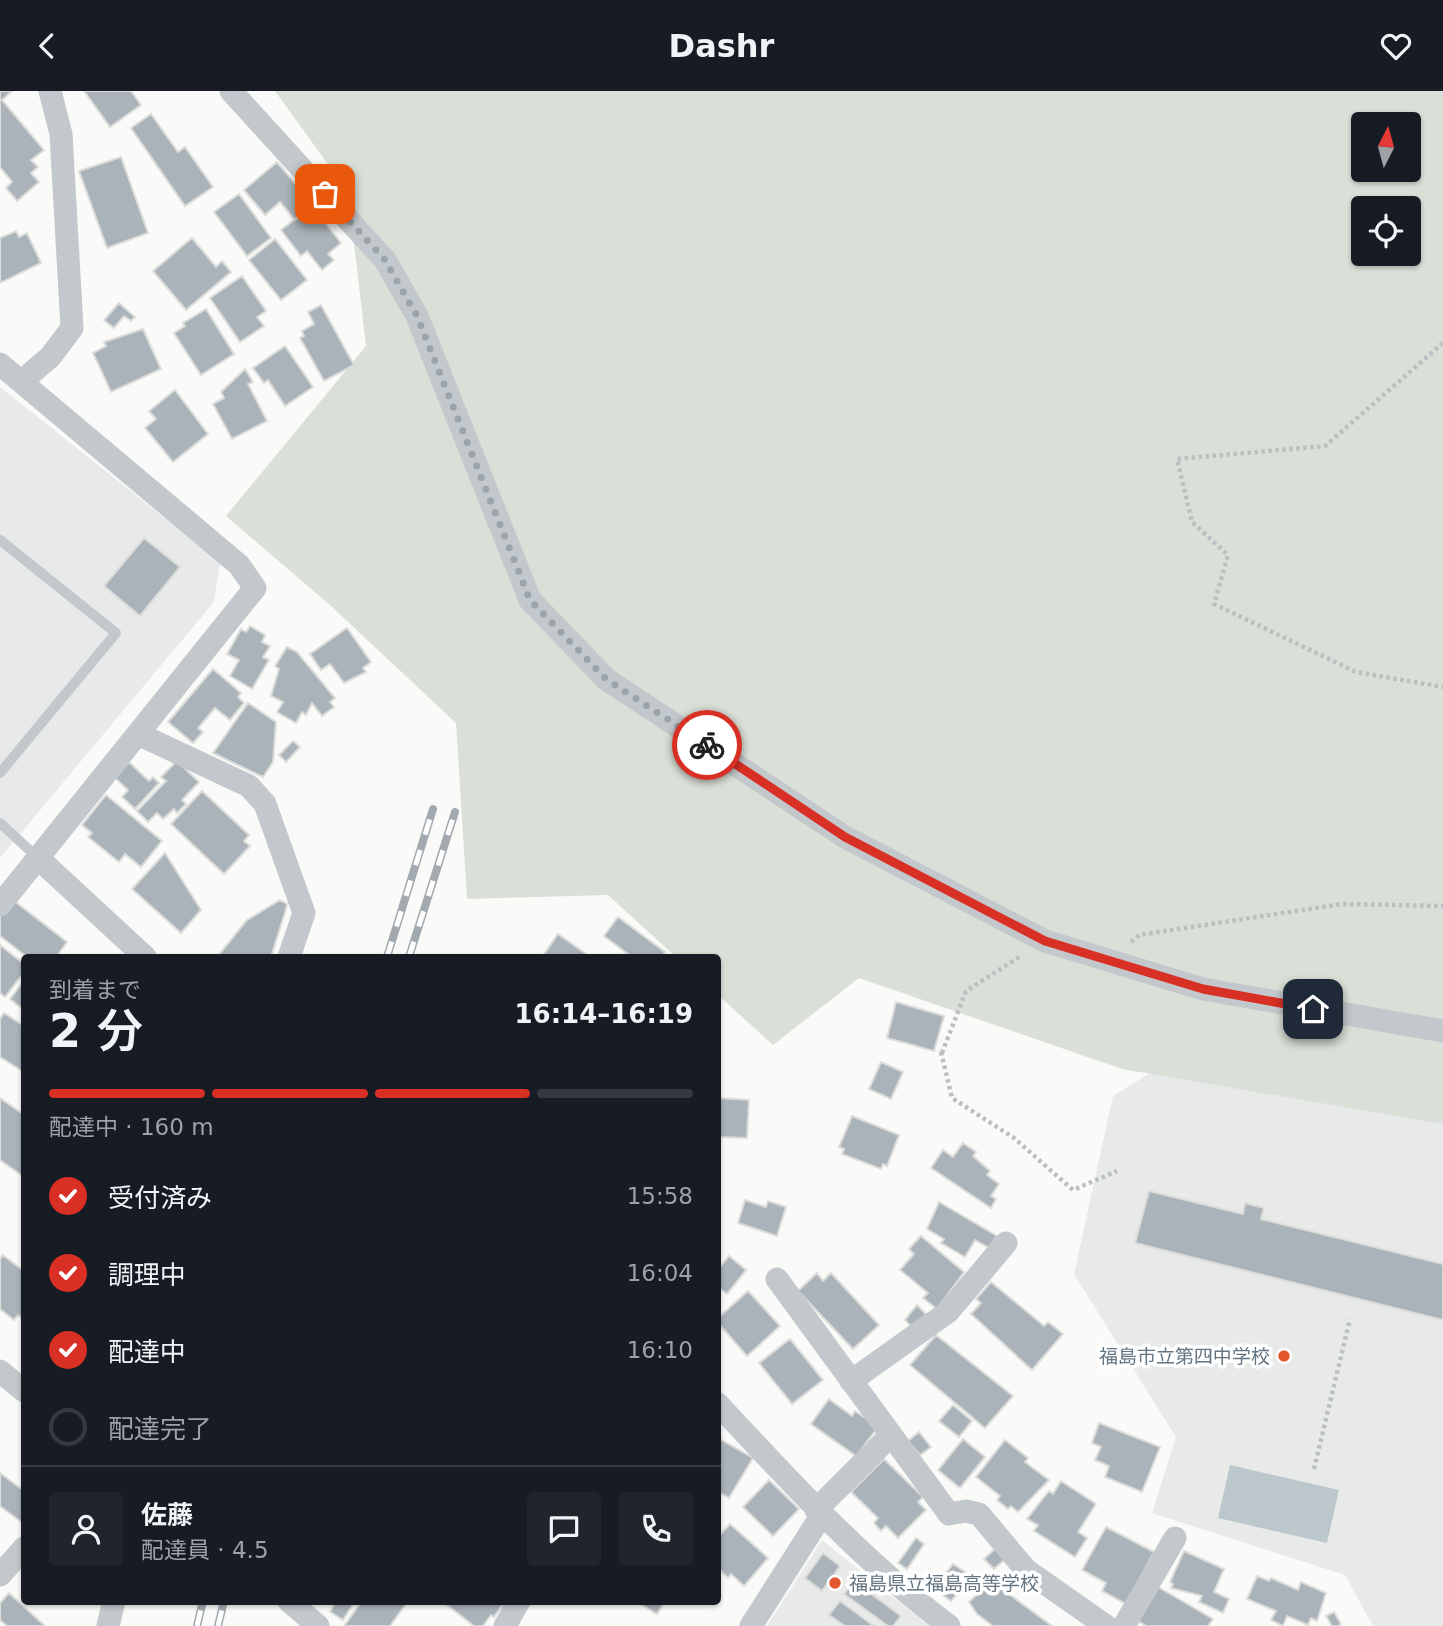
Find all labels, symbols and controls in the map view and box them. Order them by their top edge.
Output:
icon: back [28,27,66,65]
text: Dashr [669,27,774,65]
icon: heart [1377,27,1415,65]
north arrow [1351,112,1421,182]
map controls [1351,112,1421,266]
pin [295,164,355,224]
icon: bag [306,175,344,213]
button: locate [1351,196,1421,266]
courier [672,710,742,780]
icon: bike [688,726,726,764]
text: 到着まで [49,977,141,1003]
pin [1283,979,1343,1039]
icon: home [1294,990,1332,1028]
text: 16:14–16:19 [514,999,693,1029]
text: 2 分 [49,1004,143,1058]
text: 配達中 · 160 m [49,1114,214,1140]
icon: check [49,1177,87,1215]
text: 受付済み [108,1183,212,1213]
text: 15:58 [627,1183,693,1209]
icon: check [49,1254,87,1292]
text: 調理中 [108,1260,186,1290]
text: 16:04 [627,1260,693,1286]
icon: check [49,1331,87,1369]
text: 配達中 [108,1337,186,1367]
text: 16:10 [627,1337,693,1363]
place label: 福島市立第四中学校 [1099,1345,1270,1367]
marker: 福島市立第四中学校 [1276,1348,1292,1364]
text: 配達完了 [108,1414,212,1444]
button: person [49,1492,123,1566]
button: chat [527,1492,601,1566]
button: phone [619,1492,693,1566]
text: 佐藤 [141,1500,193,1530]
text: 配達員 · 4.5 [141,1537,269,1563]
place label: 福島県立福島高等学校 [849,1572,1039,1594]
marker: 福島県立福島高等学校 [827,1575,843,1591]

